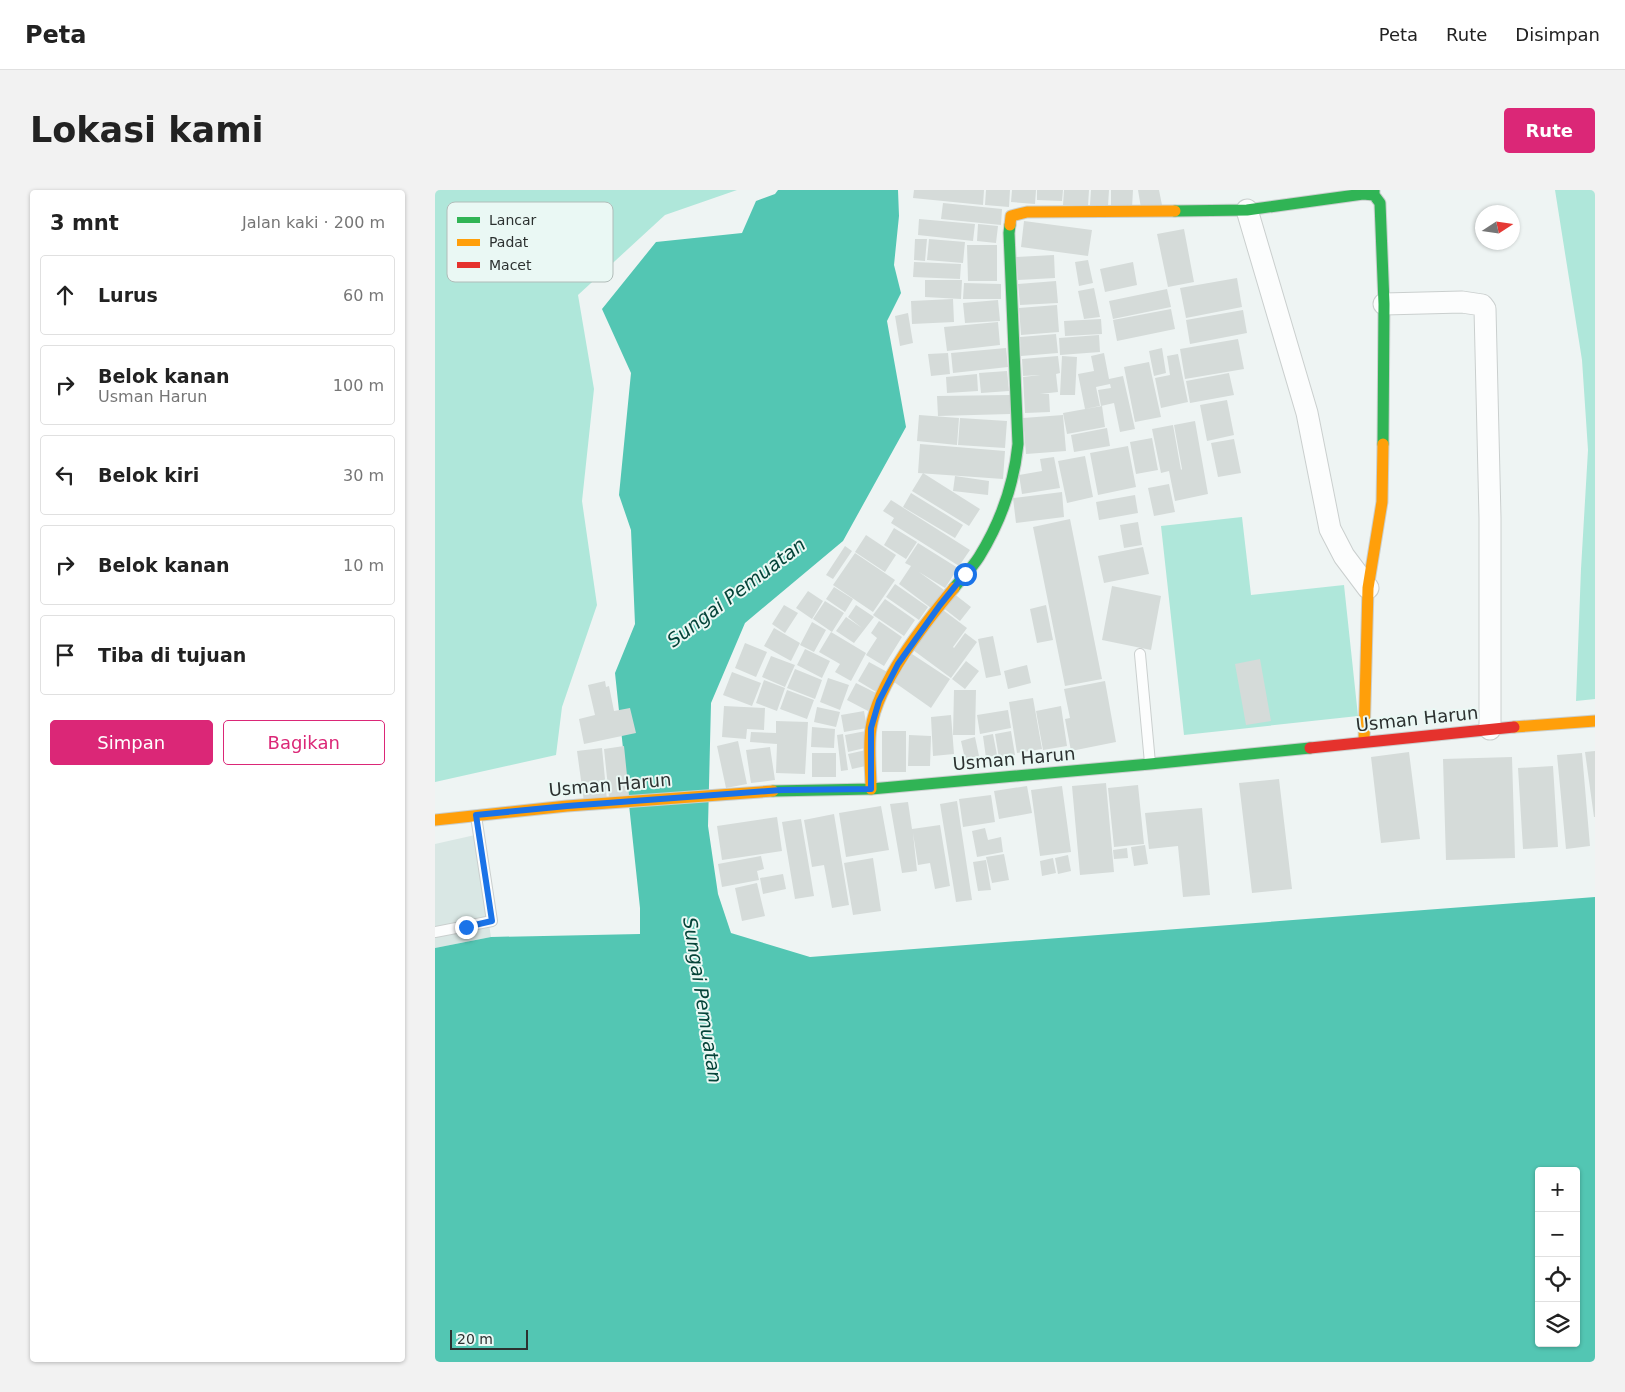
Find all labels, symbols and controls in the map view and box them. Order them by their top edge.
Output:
text: Peta [25,21,87,49]
text: Peta [1379,24,1418,45]
text: Rute [1446,24,1487,45]
text: Disimpan [1515,24,1600,45]
button: Rute [1504,108,1595,153]
text: Lokasi kami [30,110,264,150]
legend [447,202,613,282]
north arrow [1475,205,1520,250]
text: 3 mnt [50,211,119,235]
text: Lancar [489,212,537,228]
text: Jalan kaki · 200 m [242,213,385,232]
text: Padat [489,234,529,250]
text: Macet [489,257,532,273]
icon: ahead [51,281,79,309]
text: Lurus [98,284,158,306]
text: 60 m [343,286,384,305]
text: Belok kanan [98,365,230,387]
icon: right [51,371,79,399]
text: 100 m [333,376,384,395]
text: Usman Harun [98,387,207,406]
icon: left [51,461,79,489]
text: Belok kiri [98,464,199,486]
text: 30 m [343,466,384,485]
water label: Sungai Pemuatan [662,533,810,651]
icon: right [51,551,79,579]
text: Belok kanan [98,554,230,576]
text: 10 m [343,556,384,575]
route start [954,563,977,586]
icon: arrive [51,641,79,669]
text: Tiba di tujuan [98,644,246,666]
street label: Usman Harun [1355,702,1479,735]
button: Simpan [50,720,213,765]
button: Bagikan [223,720,385,765]
street label: Usman Harun [952,743,1076,774]
street label: Usman Harun [548,769,672,800]
water label: Sungai Pemuatan [679,915,727,1085]
route end [455,916,478,939]
map controls [1535,1167,1580,1347]
button: + [1535,1167,1580,1212]
button: − [1535,1212,1580,1257]
button: locate [1535,1257,1580,1302]
button: layers [1535,1302,1580,1347]
scale bar [450,1327,527,1350]
text: 20 m [457,1331,493,1347]

